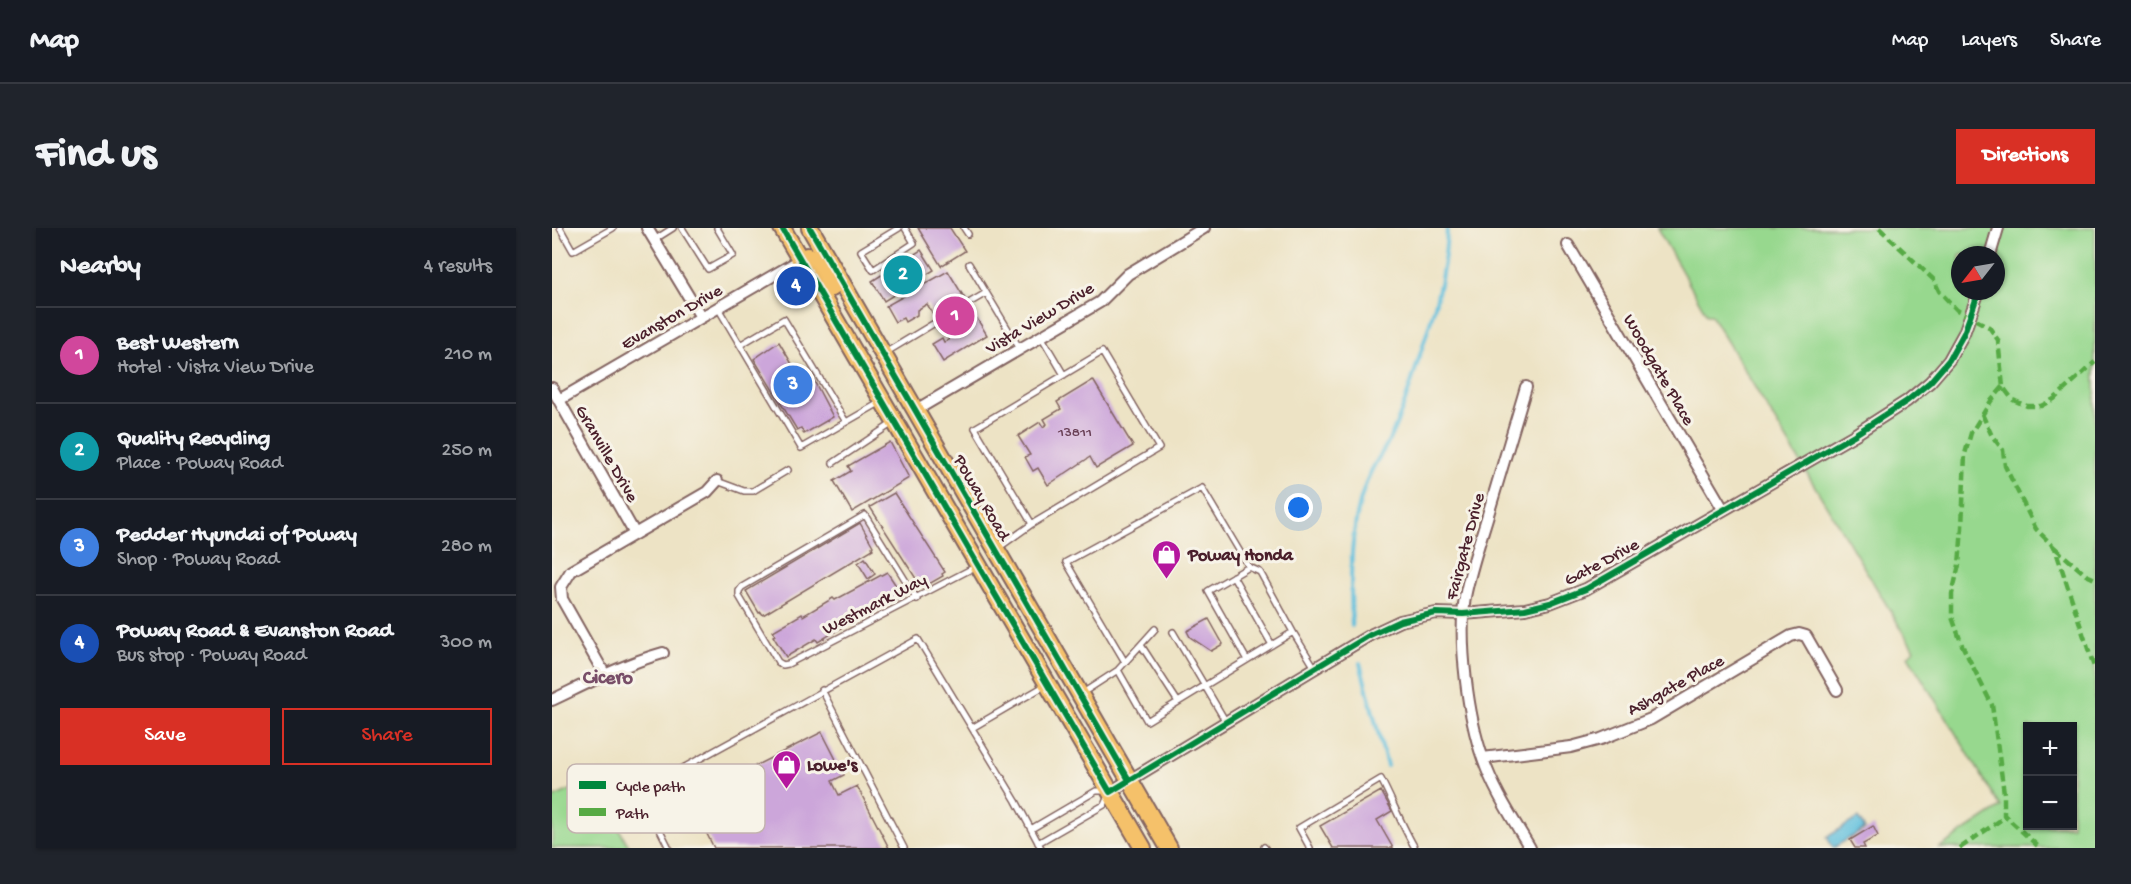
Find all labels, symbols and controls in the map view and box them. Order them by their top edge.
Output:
text: Map [30,25,79,58]
text: Map [1892,29,1928,54]
text: Layers [1961,29,2017,54]
text: Share [2050,29,2101,54]
button: Directions [1956,129,2095,184]
text: Find us [36,132,156,181]
north arrow [1951,246,2005,300]
text: Nearby [60,252,141,283]
pin: 2 [884,252,922,298]
text: 4 results [424,256,492,279]
pin: 4 [776,264,816,308]
street label: Vista View Drive [981,278,1099,360]
street label: Evanston Drive [618,280,727,356]
pin: 1 [936,294,974,338]
street label: Woodgate Place [1617,311,1699,430]
text: Best Western [117,331,239,357]
text: 1 [75,344,84,367]
text: 210 m [444,344,492,367]
text: Hotel · Vista View Drive [117,357,314,380]
pin: 3 [774,362,812,408]
street label: Granville Drive [570,402,642,507]
house number: 13811 [1057,424,1092,442]
text: Quality Recycling [117,427,270,453]
text: 2 [75,440,84,463]
text: 250 m [441,440,492,463]
street label: Poway Road [947,451,1015,546]
text: Place · Poway Road [117,453,283,476]
street label: Fairgate Drive [1442,490,1491,603]
your location [1284,493,1313,522]
text: Pedder Hyundai of Poway [117,523,357,549]
street label: Gate Drive [1561,534,1644,592]
text: 3 [74,536,85,559]
text: 280 m [441,536,492,559]
shop icon: Poway Honda [1151,538,1183,580]
place label: Poway Honda [1187,546,1294,567]
text: Shop · Poway Road [117,549,279,572]
street label: Westmark Way [820,570,931,640]
text: Poway Road & Evanston Road [117,619,393,645]
text: 4 [75,632,84,655]
text: 300 m [440,632,492,655]
text: Bus stop · Poway Road [117,645,307,668]
street label: Ashgate Place [1624,651,1729,721]
district label: Cicero [582,668,633,691]
button: Save [60,708,270,765]
button: Share [282,708,492,765]
map controls [2023,722,2077,830]
button: + [2023,722,2077,776]
shop icon: Lowe's [770,748,802,790]
place label: Lowe's [807,756,859,777]
legend [567,764,765,833]
button: − [2023,776,2077,830]
text: Cycle path [616,779,686,798]
text: Path [615,806,649,825]

